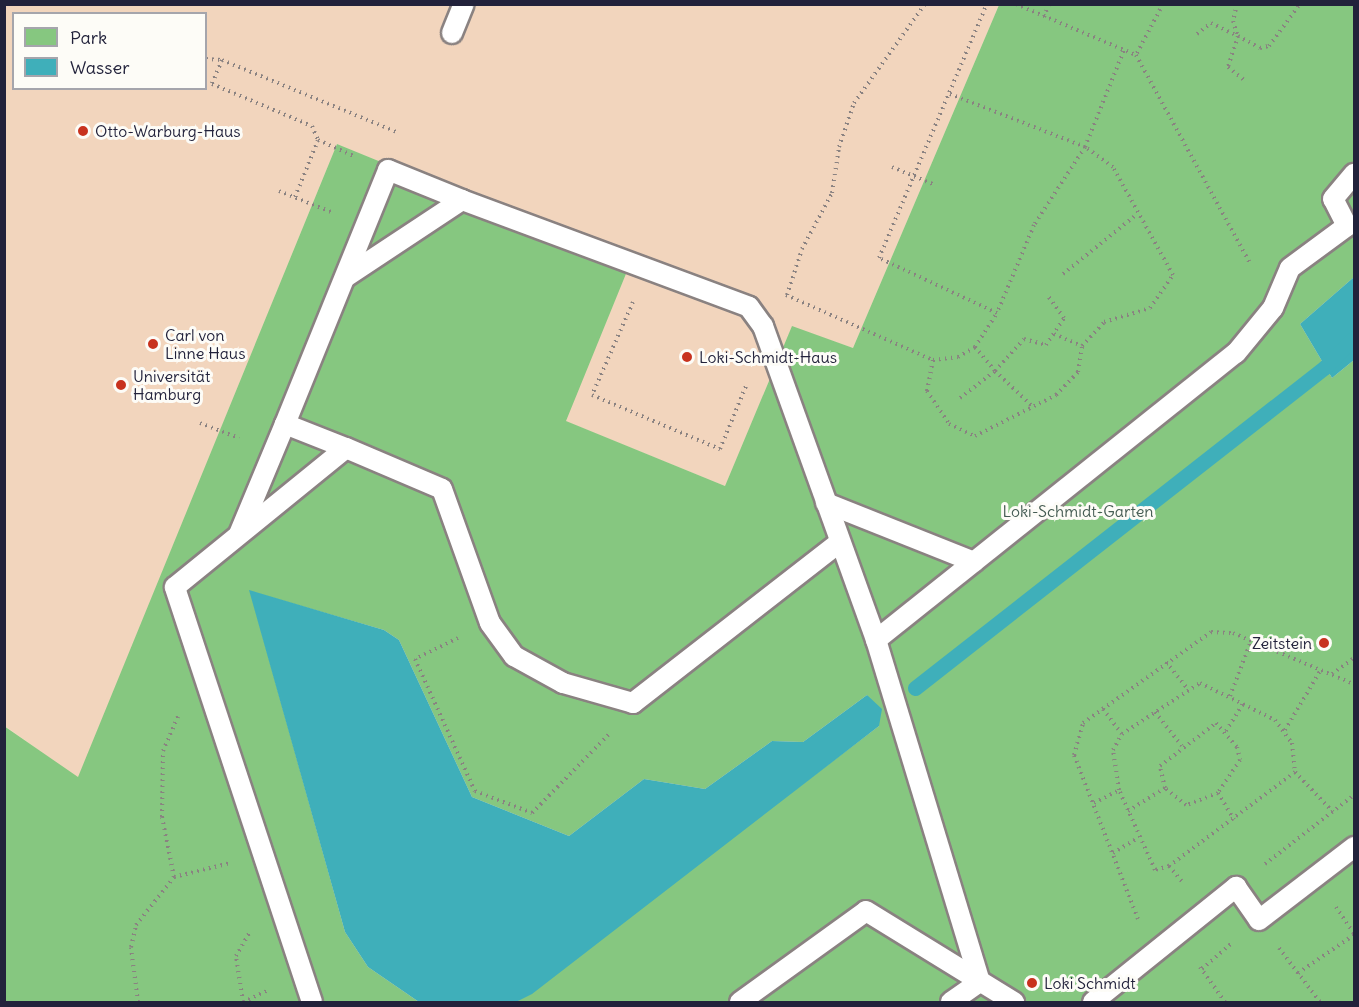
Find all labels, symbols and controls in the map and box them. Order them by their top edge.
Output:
legend [12,12,207,90]
text: Park [70,26,107,49]
text: Wasser [70,56,129,79]
place label: Otto-Warburg-Haus [95,121,241,141]
marker: Otto-Warburg-Haus [76,124,90,138]
place label: Carl von Linne Haus [165,325,245,363]
marker: Carl von Linne Haus [146,337,160,351]
place label: Loki-Schmidt-Haus [699,347,837,367]
marker: Loki-Schmidt-Haus [680,350,694,364]
place label: Universität Hamburg [133,366,210,404]
marker: Universität Hamburg [114,378,128,392]
park label: Loki-Schmidt-Garten [1002,501,1154,521]
place label: Zeitstein [1252,633,1312,653]
marker: Zeitstein [1317,636,1331,650]
place label: Loki Schmidt [1044,973,1136,993]
marker: Loki Schmidt [1025,976,1039,990]

